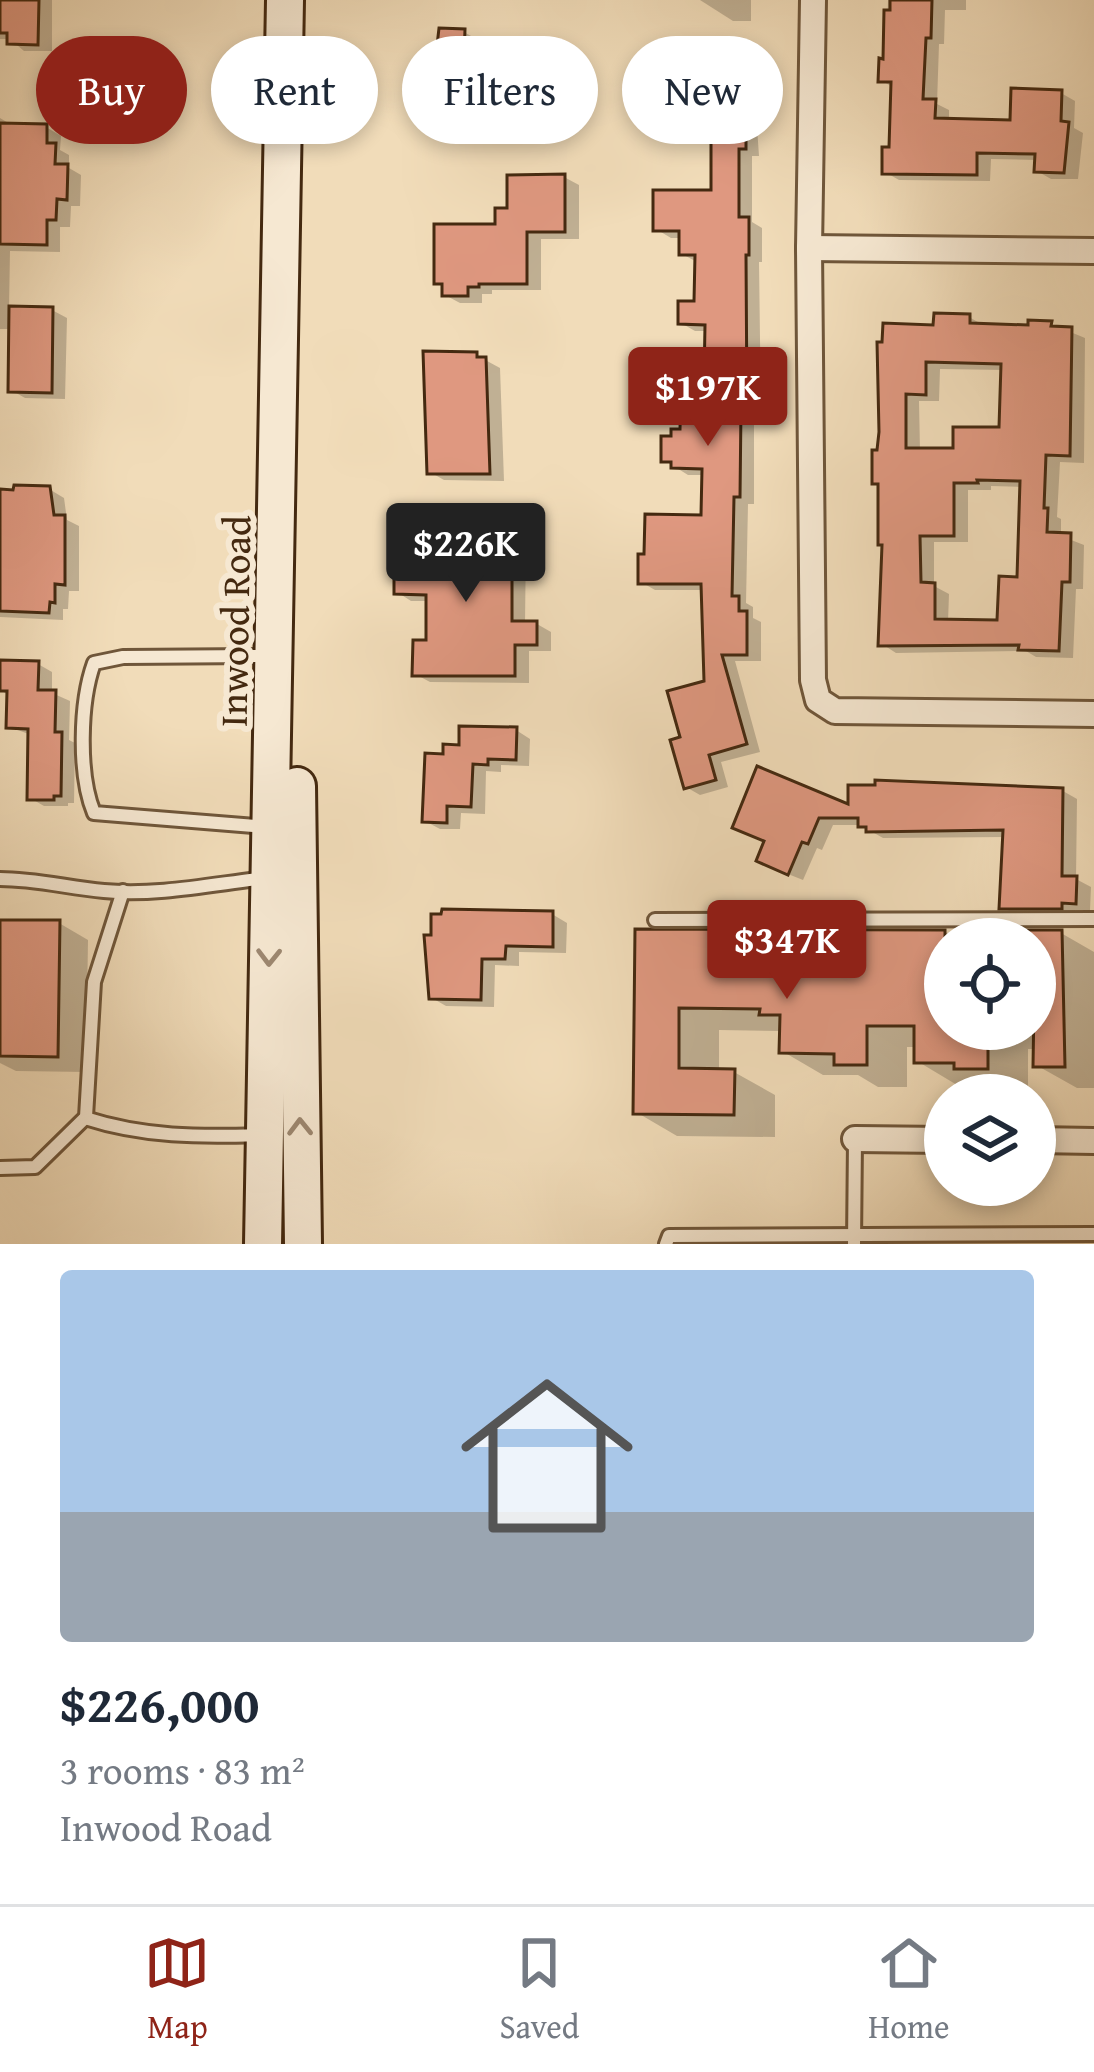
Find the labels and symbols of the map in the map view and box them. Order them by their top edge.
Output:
pin: $197K [624,347,792,449]
pin: $226K [382,503,550,605]
street label: Inwood Road [204,514,264,727]
pin: $347K [703,900,871,1002]
one-way arrow [256,948,282,967]
one-way arrow [288,1117,314,1136]

